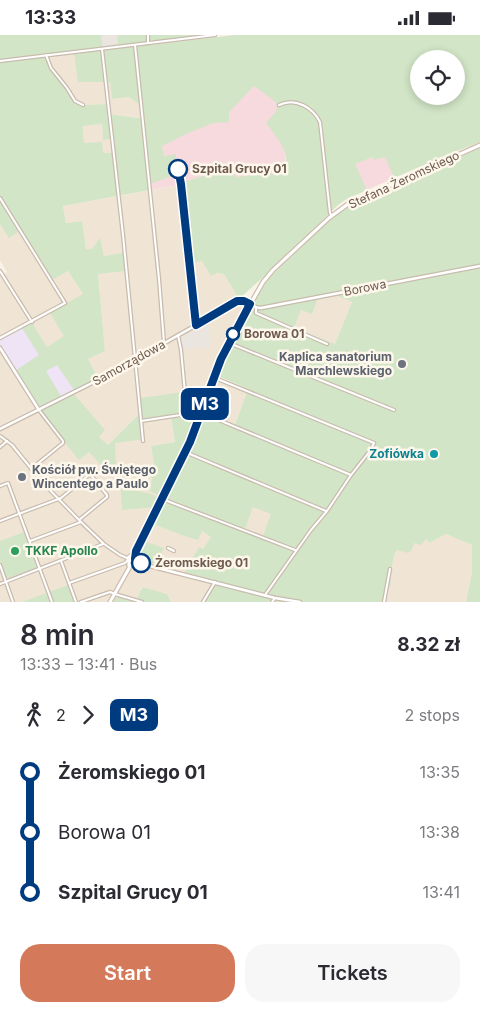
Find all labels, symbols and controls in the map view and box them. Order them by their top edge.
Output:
text: 13:33 [25,6,76,29]
map controls [410,50,465,105]
button: locate [410,50,465,105]
street label: Stefana Żeromskiego [346,147,462,212]
marker: Szpital Grucy 01 [168,159,188,179]
place label: Szpital Grucy 01 [192,161,287,176]
street label: Borowa [342,276,387,299]
place label: Borowa 01 [244,326,304,341]
marker: Borowa 01 [226,327,240,341]
street label: Samorządowa [90,336,168,389]
place label: Kaplica sanatorium Marchlewskiego [279,349,392,378]
marker: Kaplica sanatorium Marchlewskiego [396,358,408,370]
line badge: M3 [182,388,228,420]
text: M3 [191,393,219,414]
place label: Zofiówka [369,446,424,461]
marker: Zofiówka [428,448,440,460]
place label: Kościół pw. Świętego Wincentego a Paulo [32,462,156,491]
marker: Kościół pw. Świętego Wincentego a Paulo [16,471,28,483]
place label: TKKF Apollo [25,543,98,558]
marker: TKKF Apollo [9,545,21,557]
marker: Żeromskiego 01 [131,553,151,573]
place label: Żeromskiego 01 [155,555,248,570]
text: 8 min [20,618,95,652]
text: 8.32 zł [397,633,460,656]
text: 13:33 – 13:41 · Bus [20,654,157,674]
icon: walk [20,701,48,729]
icon: forward [74,701,102,729]
text: M3 [120,704,148,725]
text: 2 [56,705,66,725]
text: 2 stops [404,705,460,725]
text: Żeromskiego 01 [58,761,206,784]
text: 13:35 [419,762,460,782]
text: Borowa 01 [58,821,151,844]
text: 13:38 [419,822,460,842]
text: Szpital Grucy 01 [58,881,208,904]
text: 13:41 [422,882,460,902]
button: Start [20,944,235,1002]
button: Tickets [245,944,460,1002]

